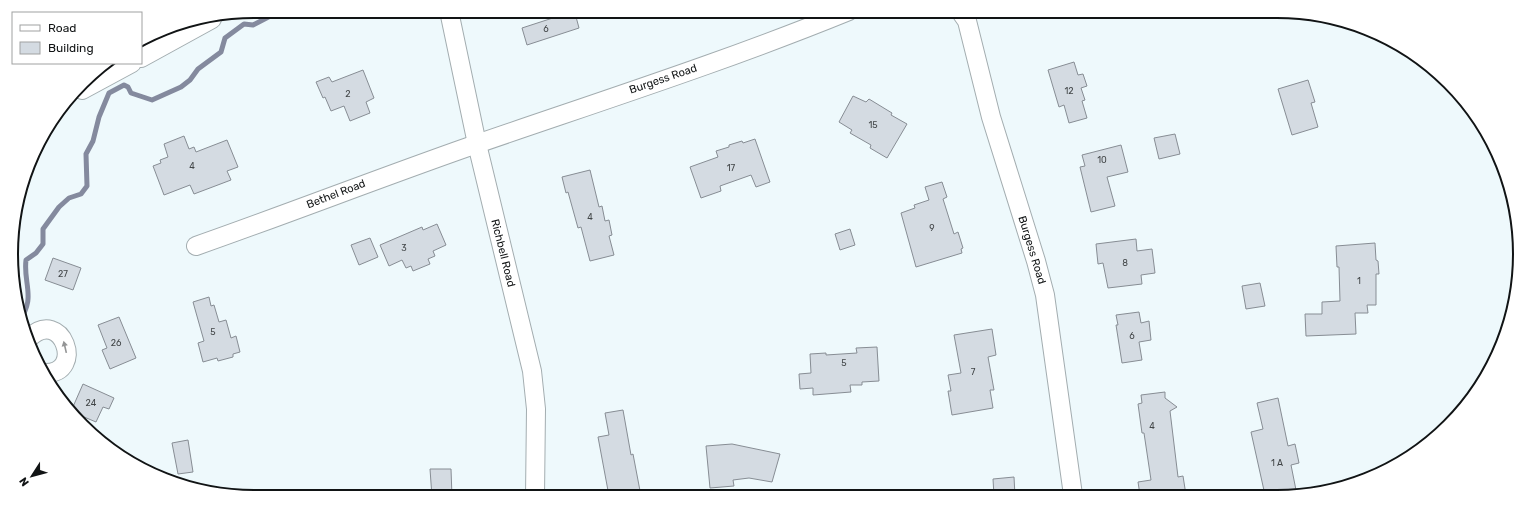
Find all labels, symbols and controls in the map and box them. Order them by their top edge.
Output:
legend [12,12,142,64]
text: Road [48,21,76,35]
house number: 6 [543,24,549,34]
text: Building [48,41,94,55]
street label: Burgess Road [627,61,699,97]
house number: 12 [1064,86,1074,96]
house number: 2 [345,89,351,99]
house number: 15 [868,120,878,130]
house number: 10 [1097,155,1107,165]
house number: 4 [189,161,195,171]
house number: 17 [727,163,736,173]
street label: Bethel Road [305,177,367,211]
house number: 4 [587,212,593,222]
street label: Burgess Road [1015,214,1049,286]
street label: Richbell Road [488,218,518,288]
house number: 9 [929,223,935,233]
house number: 3 [401,243,407,253]
house number: 8 [1122,258,1128,268]
house number: 27 [58,269,68,279]
house number: 1 [1357,276,1361,286]
house number: 5 [210,327,216,337]
house number: 6 [1129,331,1135,341]
house number: 26 [111,338,122,348]
one-way arrow [62,341,68,354]
house number: 5 [841,358,847,368]
house number: 7 [971,367,976,377]
house number: 24 [86,398,97,408]
house number: 4 [1149,421,1155,431]
north arrow [12,456,52,496]
house number: 1 A [1271,458,1283,468]
text: N [17,474,32,489]

